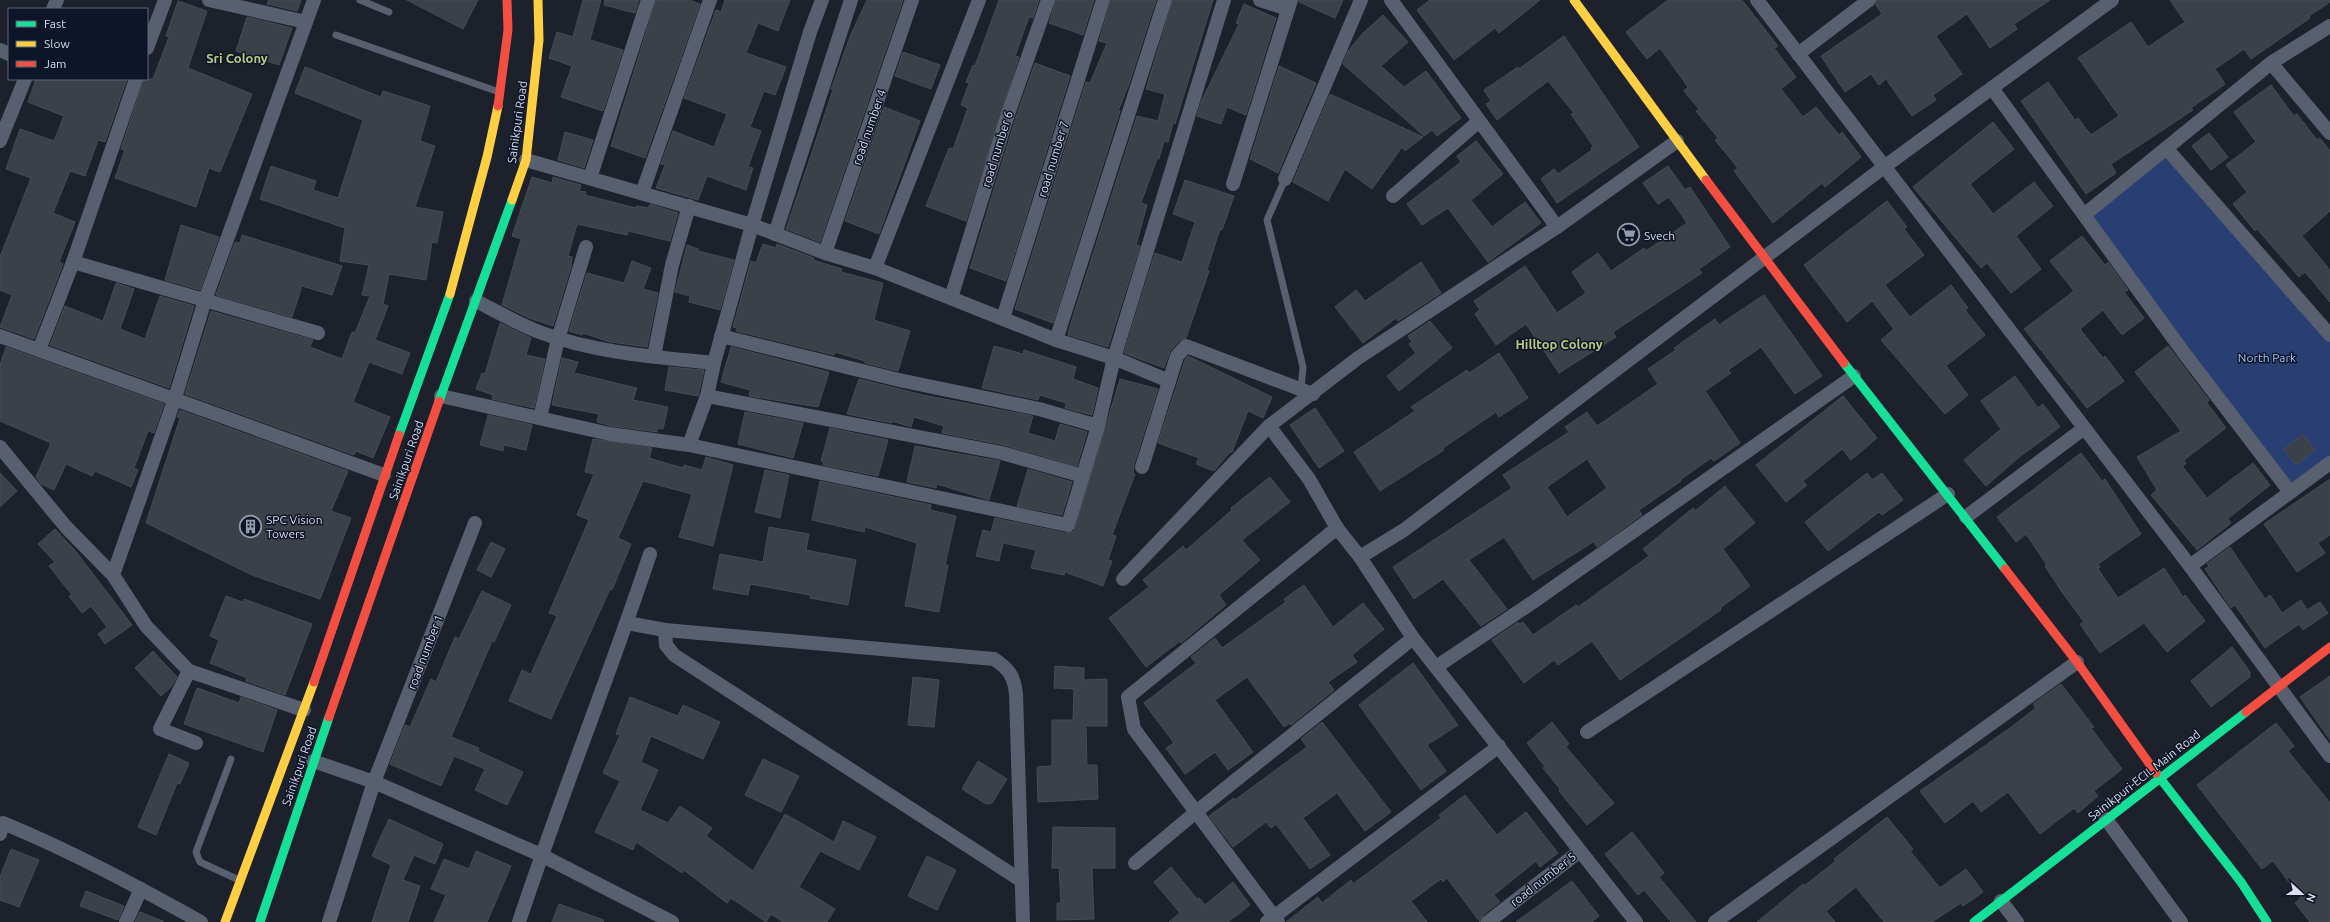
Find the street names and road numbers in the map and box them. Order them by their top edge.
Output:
street label: Sainikpuri Road [505,80,529,164]
street label: road number 4 [850,87,888,167]
street label: road number 6 [979,109,1015,189]
street label: road number 7 [1035,119,1071,199]
street label: Sainikpuri Road [386,419,426,501]
street label: road number 1 [405,613,445,691]
street label: Sainikpuri Road [279,725,319,807]
street label: Sainikpuri-ECIL Main Road [2085,727,2203,823]
street label: road number 5 [1508,849,1578,909]

